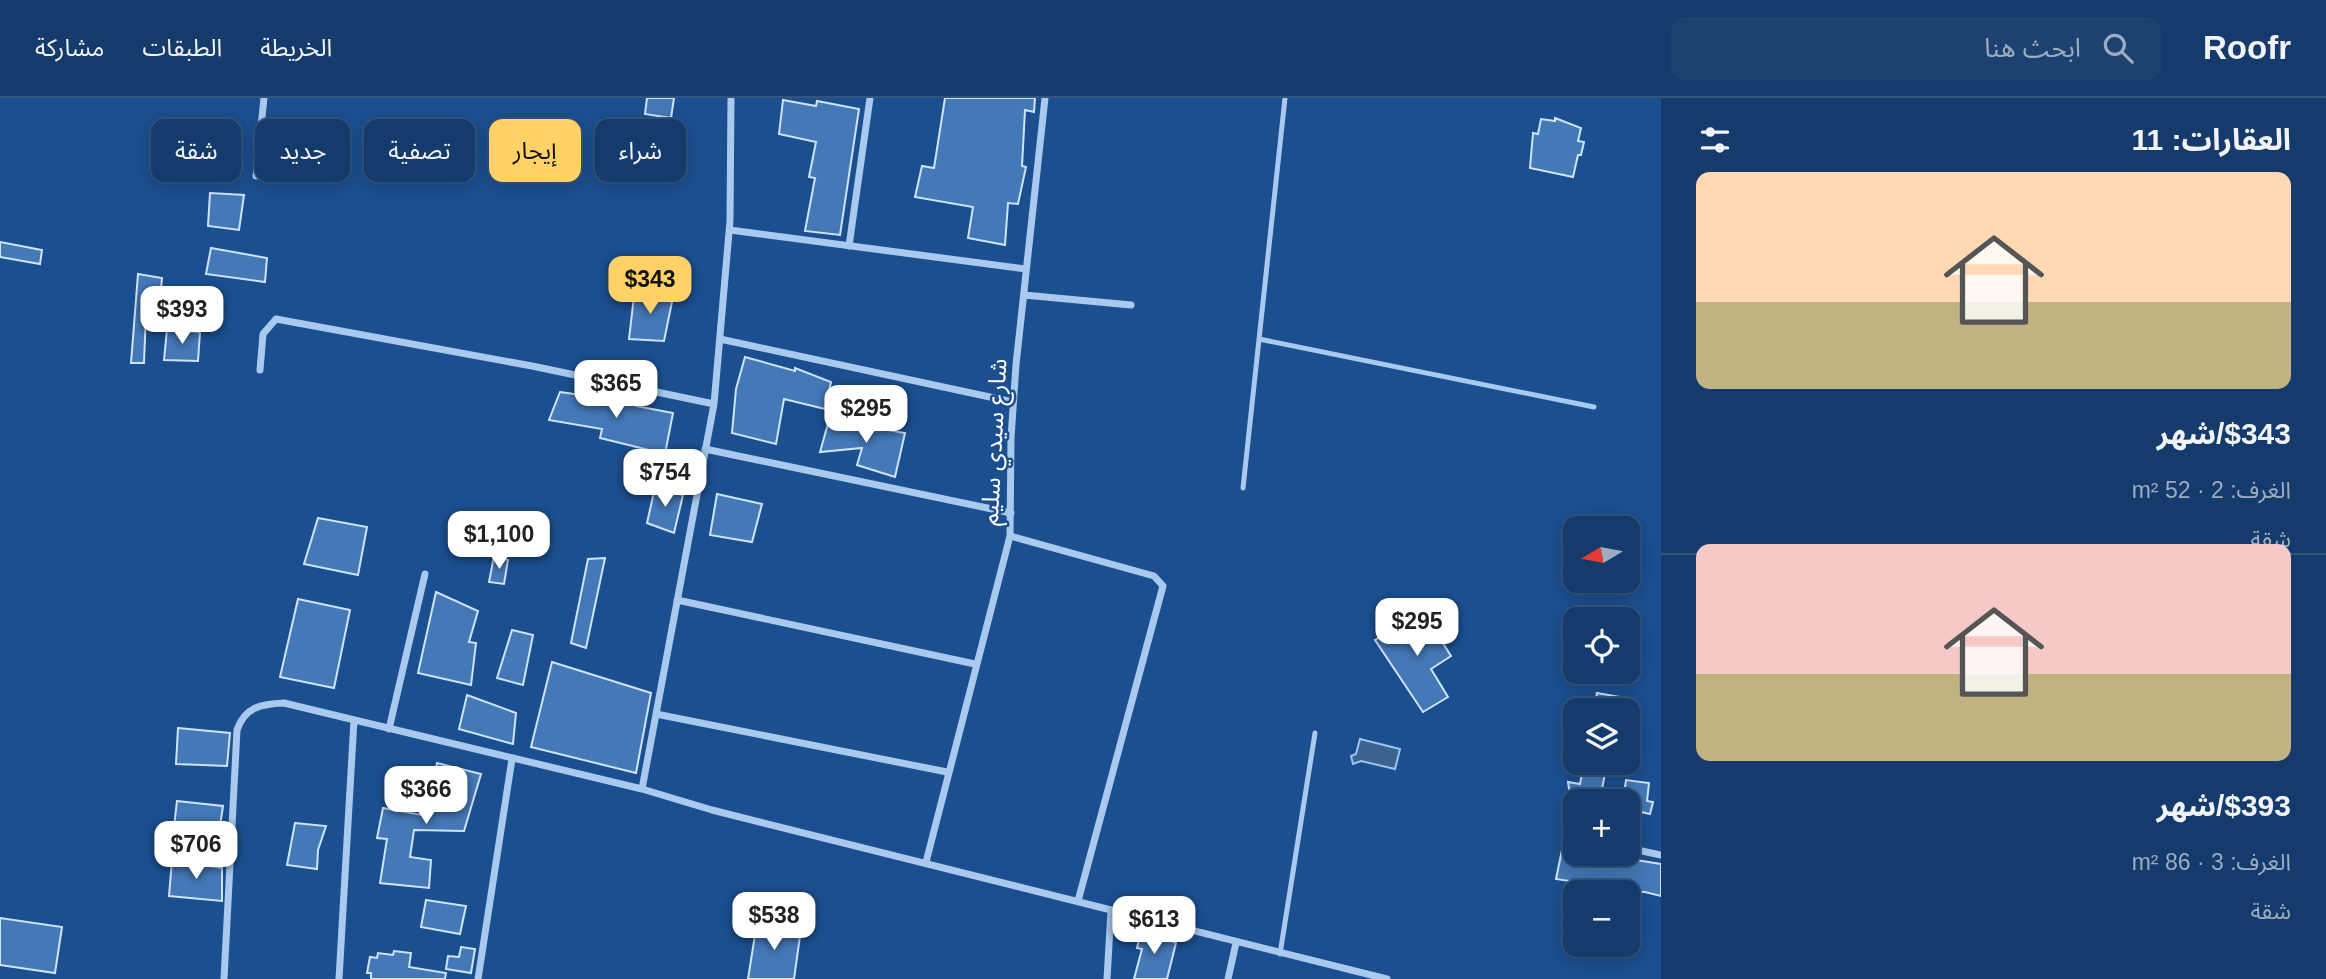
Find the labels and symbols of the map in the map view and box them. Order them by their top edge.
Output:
pin: $343 [609,256,691,316]
pin: $393 [141,286,223,346]
street label: شارع سيدي سليم [976,358,1017,527]
pin: $365 [575,360,657,420]
pin: $295 [825,386,907,445]
pin: $754 [624,450,706,509]
pin: $1,100 [442,512,556,571]
north arrow [1563,516,1640,593]
pin: $295 [1376,598,1458,658]
pin: $366 [385,766,467,826]
pin: $706 [155,822,237,881]
pin: $538 [733,892,815,952]
pin: $613 [1113,896,1195,956]

